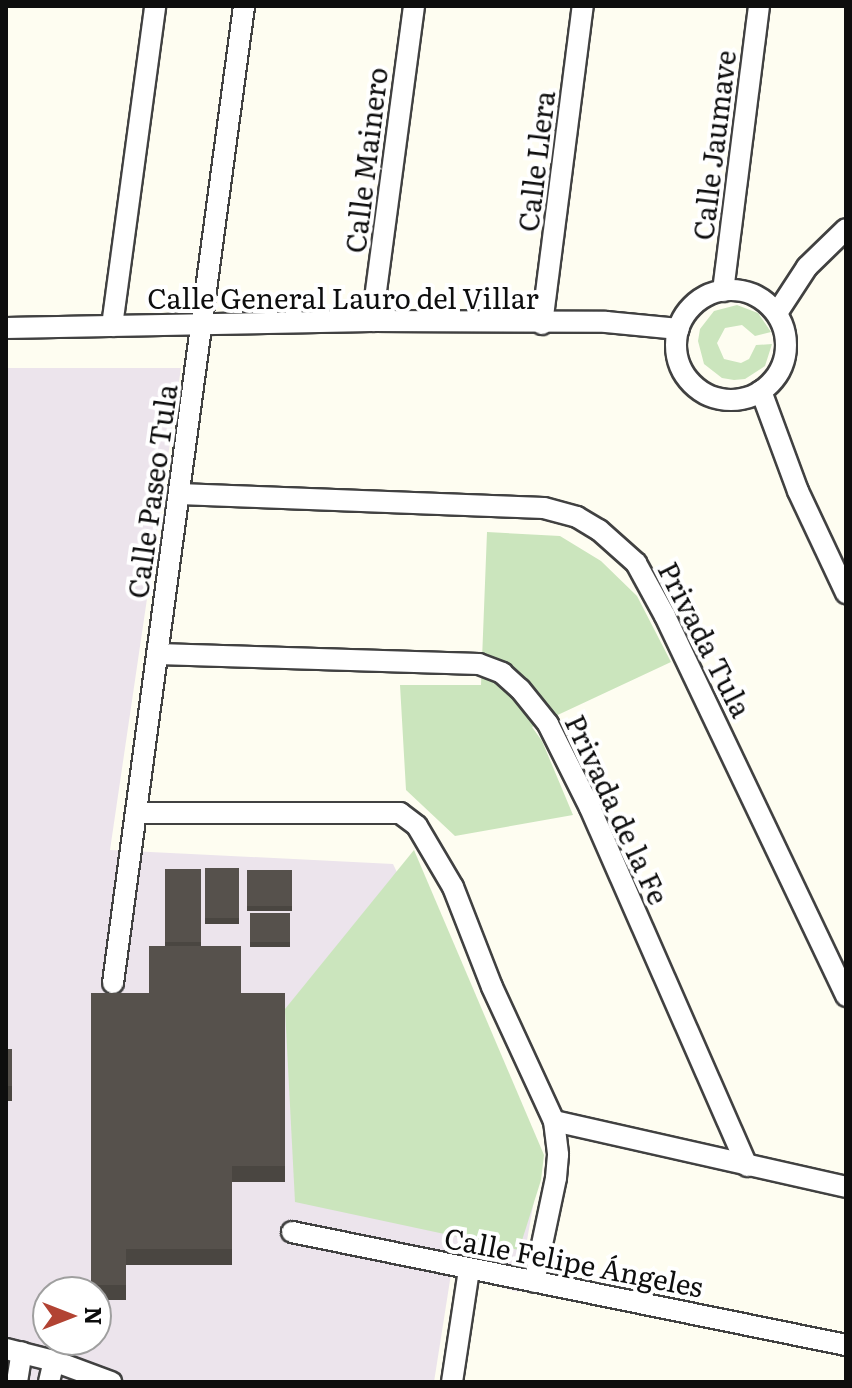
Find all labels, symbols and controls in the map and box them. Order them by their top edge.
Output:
street label: Calle Jaumave [685,48,741,242]
street label: Calle Mainero [337,65,393,255]
street label: Calle Llera [510,89,560,233]
street label: Calle General Lauro del Villar [147,280,539,314]
street label: Calle Paseo Tula [119,382,183,600]
street label: Privada Tula [652,556,760,722]
street label: Privada de la Fe [559,709,677,909]
street label: Calle Felipe Ángeles [442,1219,706,1303]
north arrow [32,1276,112,1356]
text: N [78,1307,111,1325]

